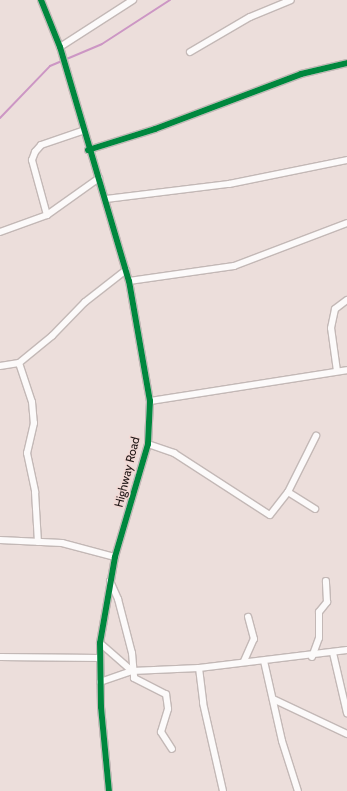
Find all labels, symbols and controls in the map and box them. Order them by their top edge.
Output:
street label: Highway Road [111,435,143,509]

